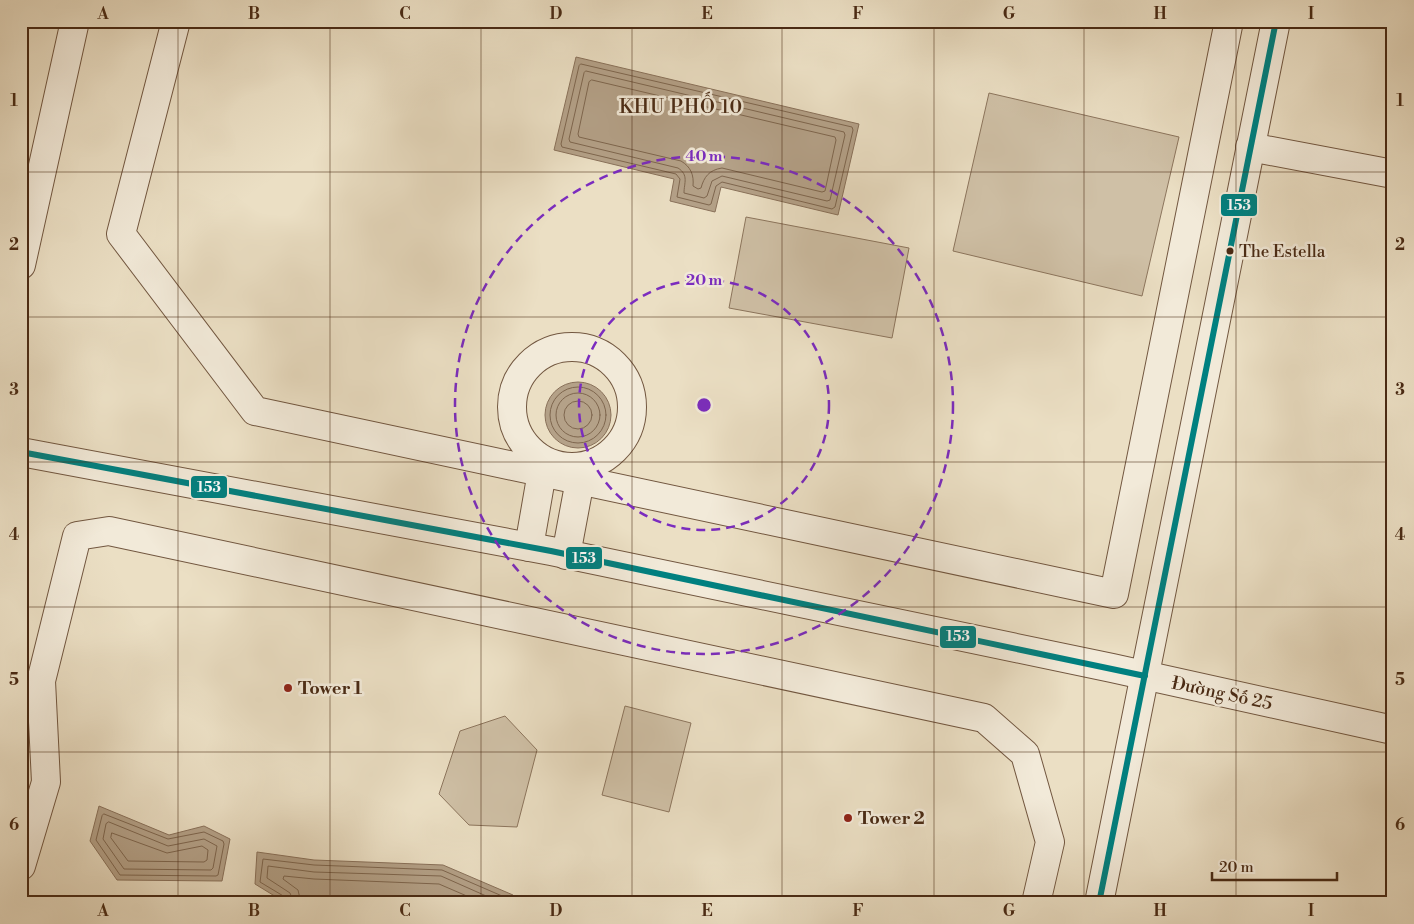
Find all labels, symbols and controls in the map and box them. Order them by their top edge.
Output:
text: A [96,4,109,24]
text: B [248,4,260,24]
text: C [399,4,411,24]
text: D [550,4,563,24]
text: E [701,4,713,24]
text: F [852,4,864,24]
text: G [1003,4,1016,24]
text: H [1153,4,1167,24]
text: I [1308,4,1314,24]
text: 1 [10,91,18,111]
district label: KHU PHỐ 10 [619,91,743,119]
text: 1 [1396,91,1404,111]
text: 40 m [685,147,723,166]
line badge: 153 [1220,193,1258,217]
text: 153 [1227,197,1251,215]
text: 2 [9,235,19,255]
text: 2 [1395,235,1405,255]
place label: The Estella [1239,241,1326,263]
marker: The Estella [1225,246,1235,256]
text: 20 m [686,271,723,290]
text: 3 [9,380,19,400]
text: 3 [1395,380,1405,400]
centre of rings [695,396,713,414]
line badge: 153 [190,475,228,499]
text: 153 [197,479,221,497]
text: 4 [9,525,20,545]
text: 4 [1395,525,1406,545]
line badge: 153 [565,546,603,570]
text: 153 [572,550,596,568]
line badge: 153 [939,625,977,649]
text: 153 [946,628,970,646]
text: 5 [9,670,19,690]
text: 5 [1395,670,1405,690]
street label: Đường Số 25 [1169,672,1274,715]
place label: Tower 1 [298,677,362,700]
marker: Tower 1 [282,682,294,694]
place label: Tower 2 [858,807,925,830]
marker: Tower 2 [842,812,854,824]
text: 6 [9,815,19,835]
text: 6 [1395,815,1405,835]
scale bar [1212,849,1336,881]
text: 20 m [1219,858,1254,877]
text: A [96,901,109,921]
text: B [248,901,260,921]
text: C [399,901,411,921]
text: D [550,901,563,921]
text: E [701,901,713,921]
text: F [852,901,864,921]
text: G [1003,901,1016,921]
text: H [1153,901,1167,921]
text: I [1308,901,1314,921]

